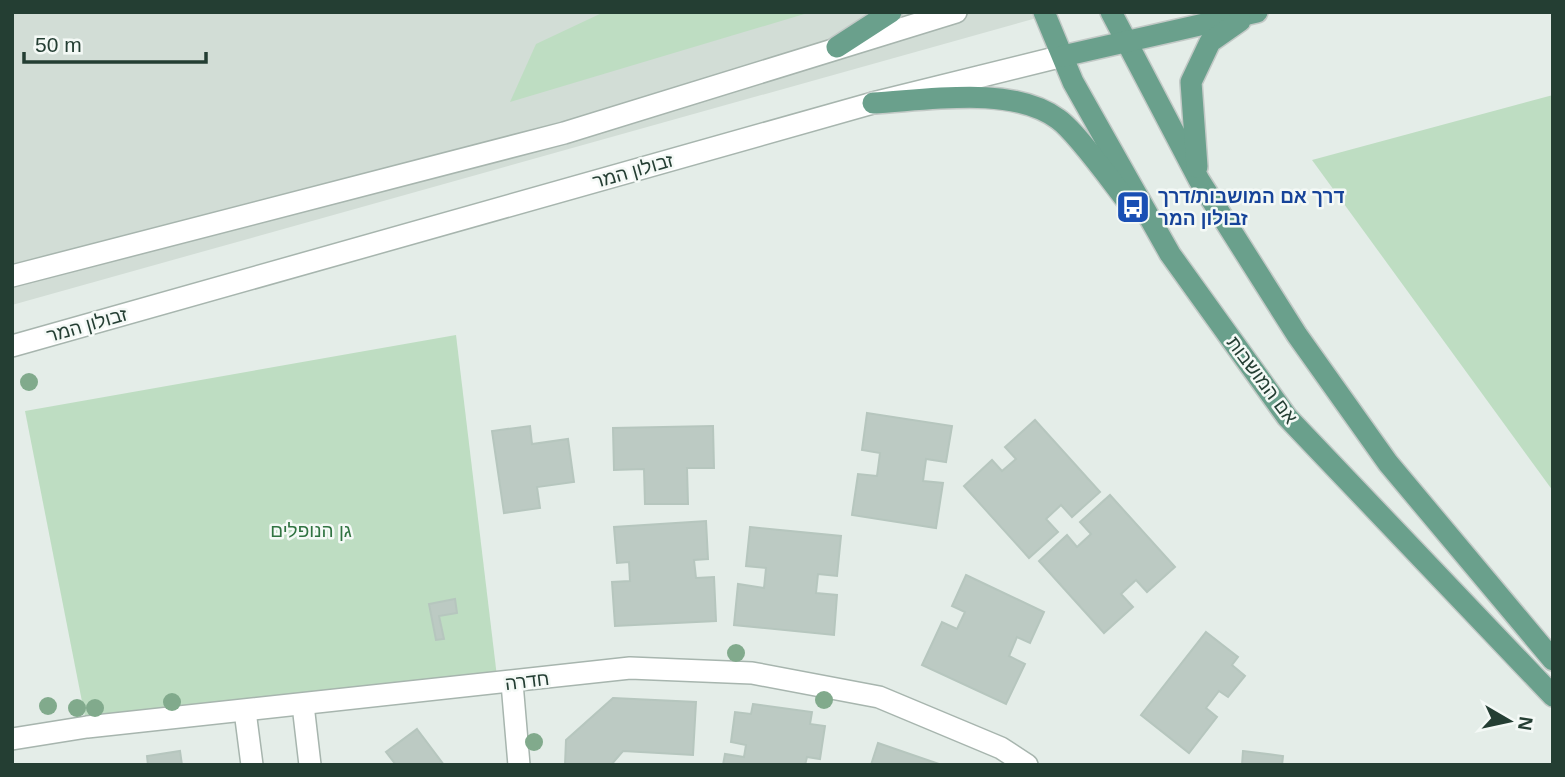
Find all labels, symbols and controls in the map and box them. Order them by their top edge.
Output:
scale bar [24,21,206,65]
text: 50 m [35,33,82,56]
street label: זבולון המר [590,150,676,192]
place label: דרך אם המושבות/דרך זבולון המר [1158,186,1344,229]
bus stop icon: דרך אם המושבות/דרך זבולון המר [1114,188,1152,226]
street label: זבולון המר [44,304,130,346]
street label: אם המושבות [1222,332,1302,428]
park label: גן הנופלים [270,520,352,541]
street label: חדרה [504,668,550,694]
north arrow [1474,686,1544,756]
text: N [1514,715,1537,732]

